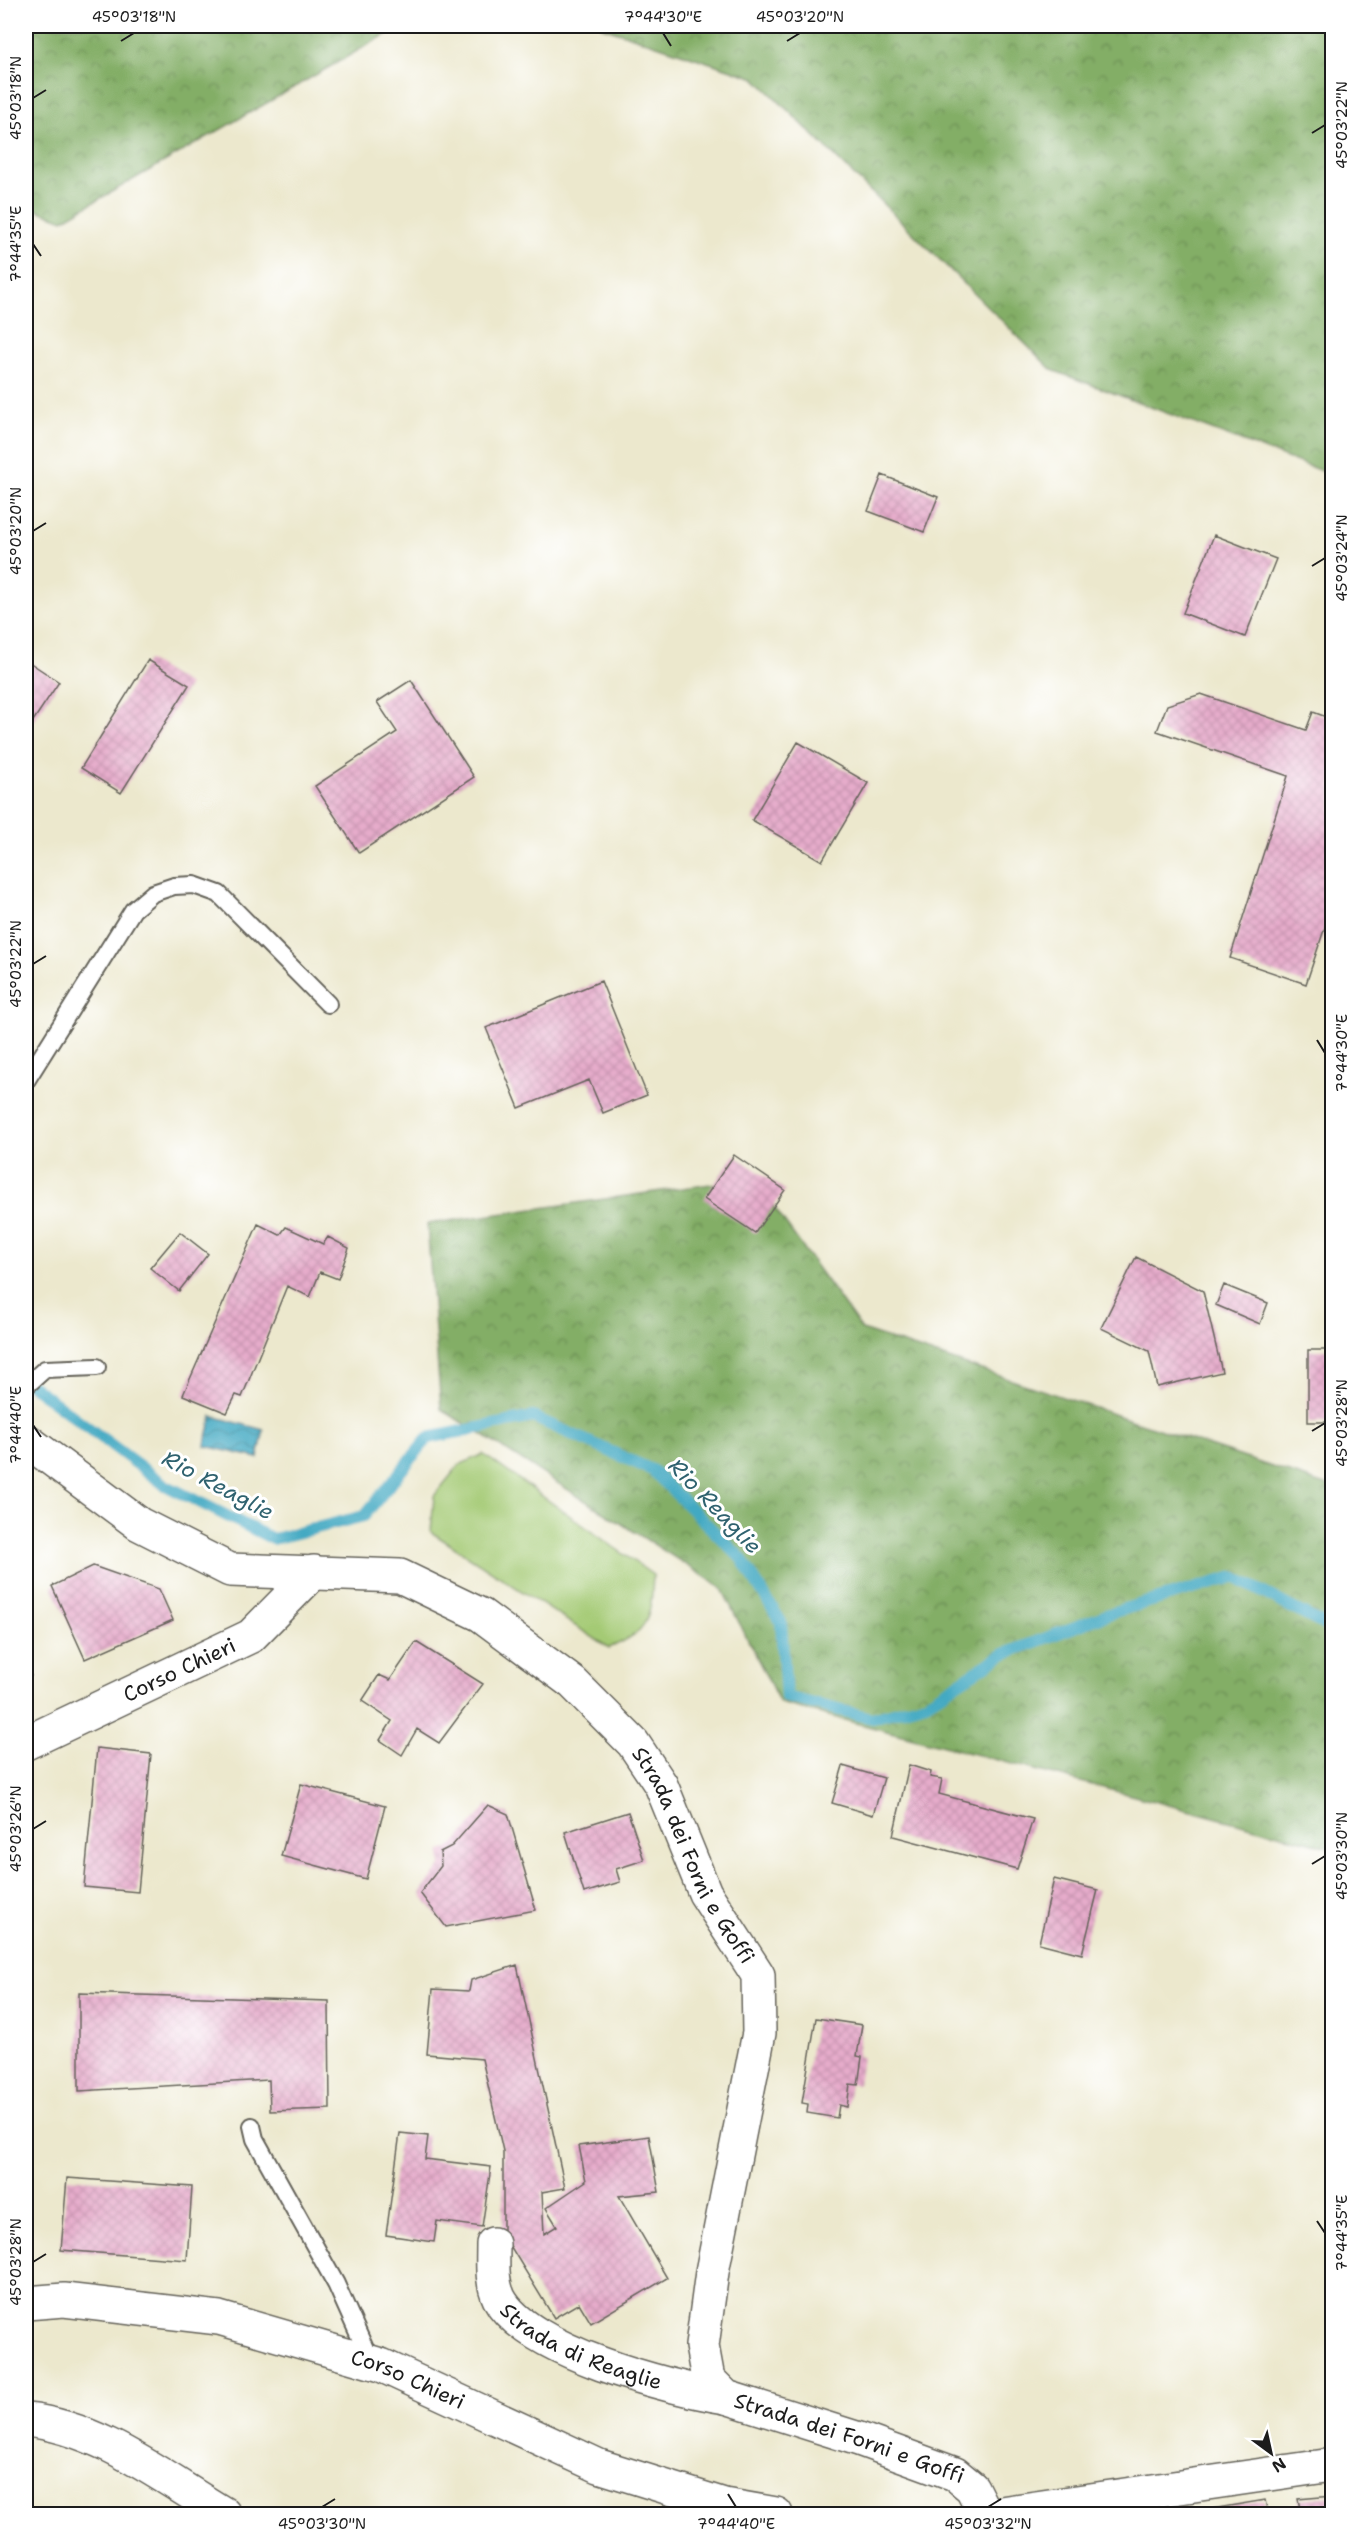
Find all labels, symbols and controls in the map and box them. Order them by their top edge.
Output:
text: 45°03'18"N [92,7,176,27]
text: 7°44'30"E [624,7,702,27]
text: 45°03'20"N [756,7,844,27]
text: 45°03'18"N [6,56,26,140]
text: 45°03'22"N [1332,81,1352,169]
text: 7°44'35"E [6,206,26,282]
text: 45°03'20"N [6,487,26,575]
text: 45°03'24"N [1332,514,1352,602]
text: 45°03'22"N [6,920,26,1008]
text: 7°44'30"E [1332,1014,1352,1092]
text: 45°03'28"N [1332,1379,1352,1467]
text: 7°44'40"E [6,1386,26,1464]
water label: Rio Reaglie [157,1444,279,1526]
water label: Rio Reaglie [662,1452,768,1560]
street label: Corso Chieri [119,1631,240,1709]
street label: Strada dei Forni e Goffi [625,1741,761,1969]
text: 45°03'26"N [6,1785,26,1873]
text: 45°03'30"N [1332,1812,1352,1900]
text: 7°44'35"E [1332,2195,1352,2271]
text: 45°03'28"N [6,2218,26,2306]
street label: Strada di Reaglie [494,2297,665,2396]
street label: Corso Chieri [348,2343,469,2416]
street label: Strada dei Forni e Goffi [731,2386,968,2490]
north arrow [1241,2423,1301,2483]
text: N [1268,2453,1290,2477]
text: 45°03'30"N [278,2514,366,2534]
text: 7°44'40"E [697,2514,775,2534]
text: 45°03'32"N [944,2514,1032,2534]

